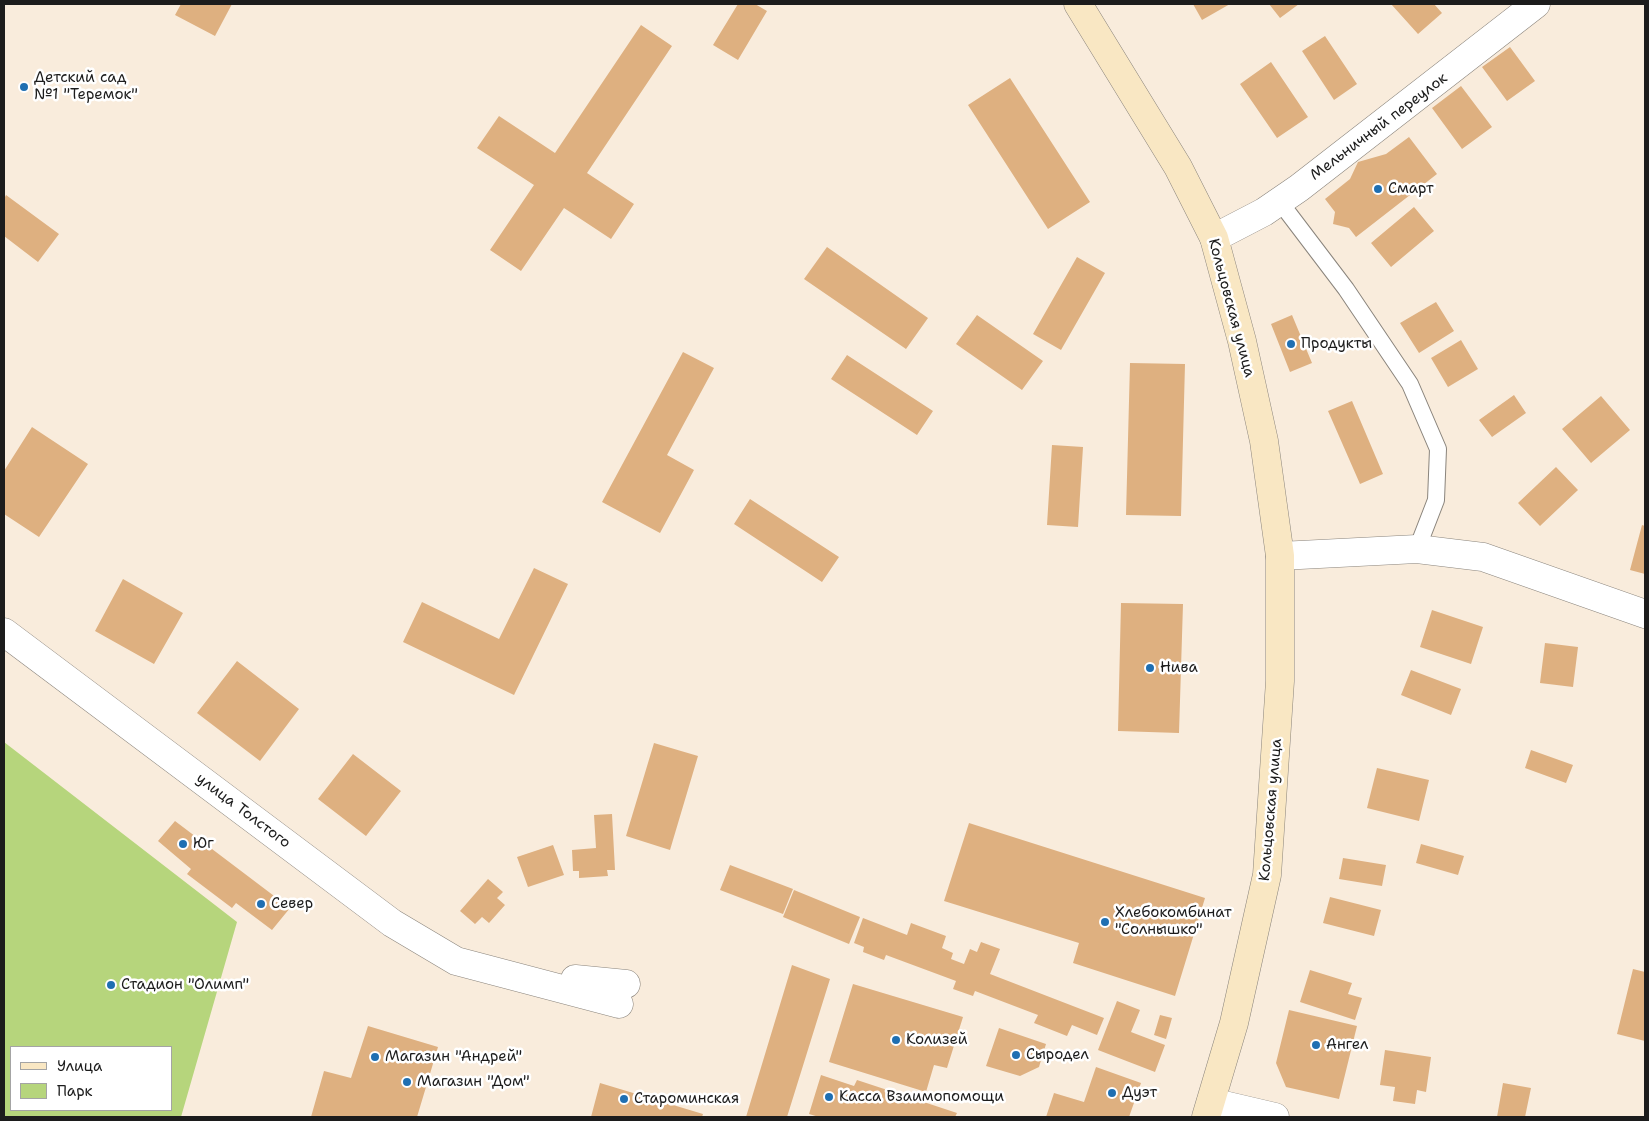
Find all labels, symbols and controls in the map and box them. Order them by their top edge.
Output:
place label: Детский сад №1 "Теремок" [34,69,138,104]
street label: Мельничный переулок [1307,69,1451,185]
marker: Детский сад №1 "Теремок" [18,81,30,93]
place label: Смарт [1388,180,1434,198]
marker: Смарт [1372,183,1384,195]
street label: Кольцовская улица [1204,237,1258,379]
place label: Продукты [1301,335,1372,353]
marker: Продукты [1285,338,1297,350]
place label: Нива [1160,659,1198,677]
marker: Нива [1144,662,1156,674]
street label: Кольцовская улица [1256,738,1286,882]
street label: улица Толстого [192,770,294,852]
place label: Юг [193,835,214,853]
marker: Юг [177,838,189,850]
place label: Север [271,895,313,913]
marker: Север [255,898,267,910]
place label: Хлебокомбинат "Солнышко" [1115,904,1232,939]
marker: Хлебокомбинат "Солнышко" [1099,916,1111,928]
place label: Стадион "Олимп" [121,976,249,994]
marker: Стадион "Олимп" [105,979,117,991]
place label: Колизей [906,1031,968,1049]
marker: Колизей [890,1034,902,1046]
place label: Ангел [1326,1036,1368,1054]
marker: Ангел [1310,1039,1322,1051]
legend [10,1046,172,1111]
place label: Сыродел [1026,1046,1089,1064]
place label: Магазин "Андрей" [385,1048,522,1066]
marker: Сыродел [1010,1049,1022,1061]
marker: Магазин "Андрей" [369,1051,381,1063]
text: Улица [57,1056,102,1076]
place label: Магазин "Дом" [417,1073,530,1091]
marker: Магазин "Дом" [401,1076,413,1088]
text: Парк [57,1081,93,1101]
place label: Дуэт [1122,1084,1157,1102]
marker: Дуэт [1106,1087,1118,1099]
place label: Касса Взаимопомощи [839,1088,1004,1106]
place label: Староминская [634,1090,739,1108]
marker: Касса Взаимопомощи [823,1091,835,1103]
marker: Староминская [618,1093,630,1105]

